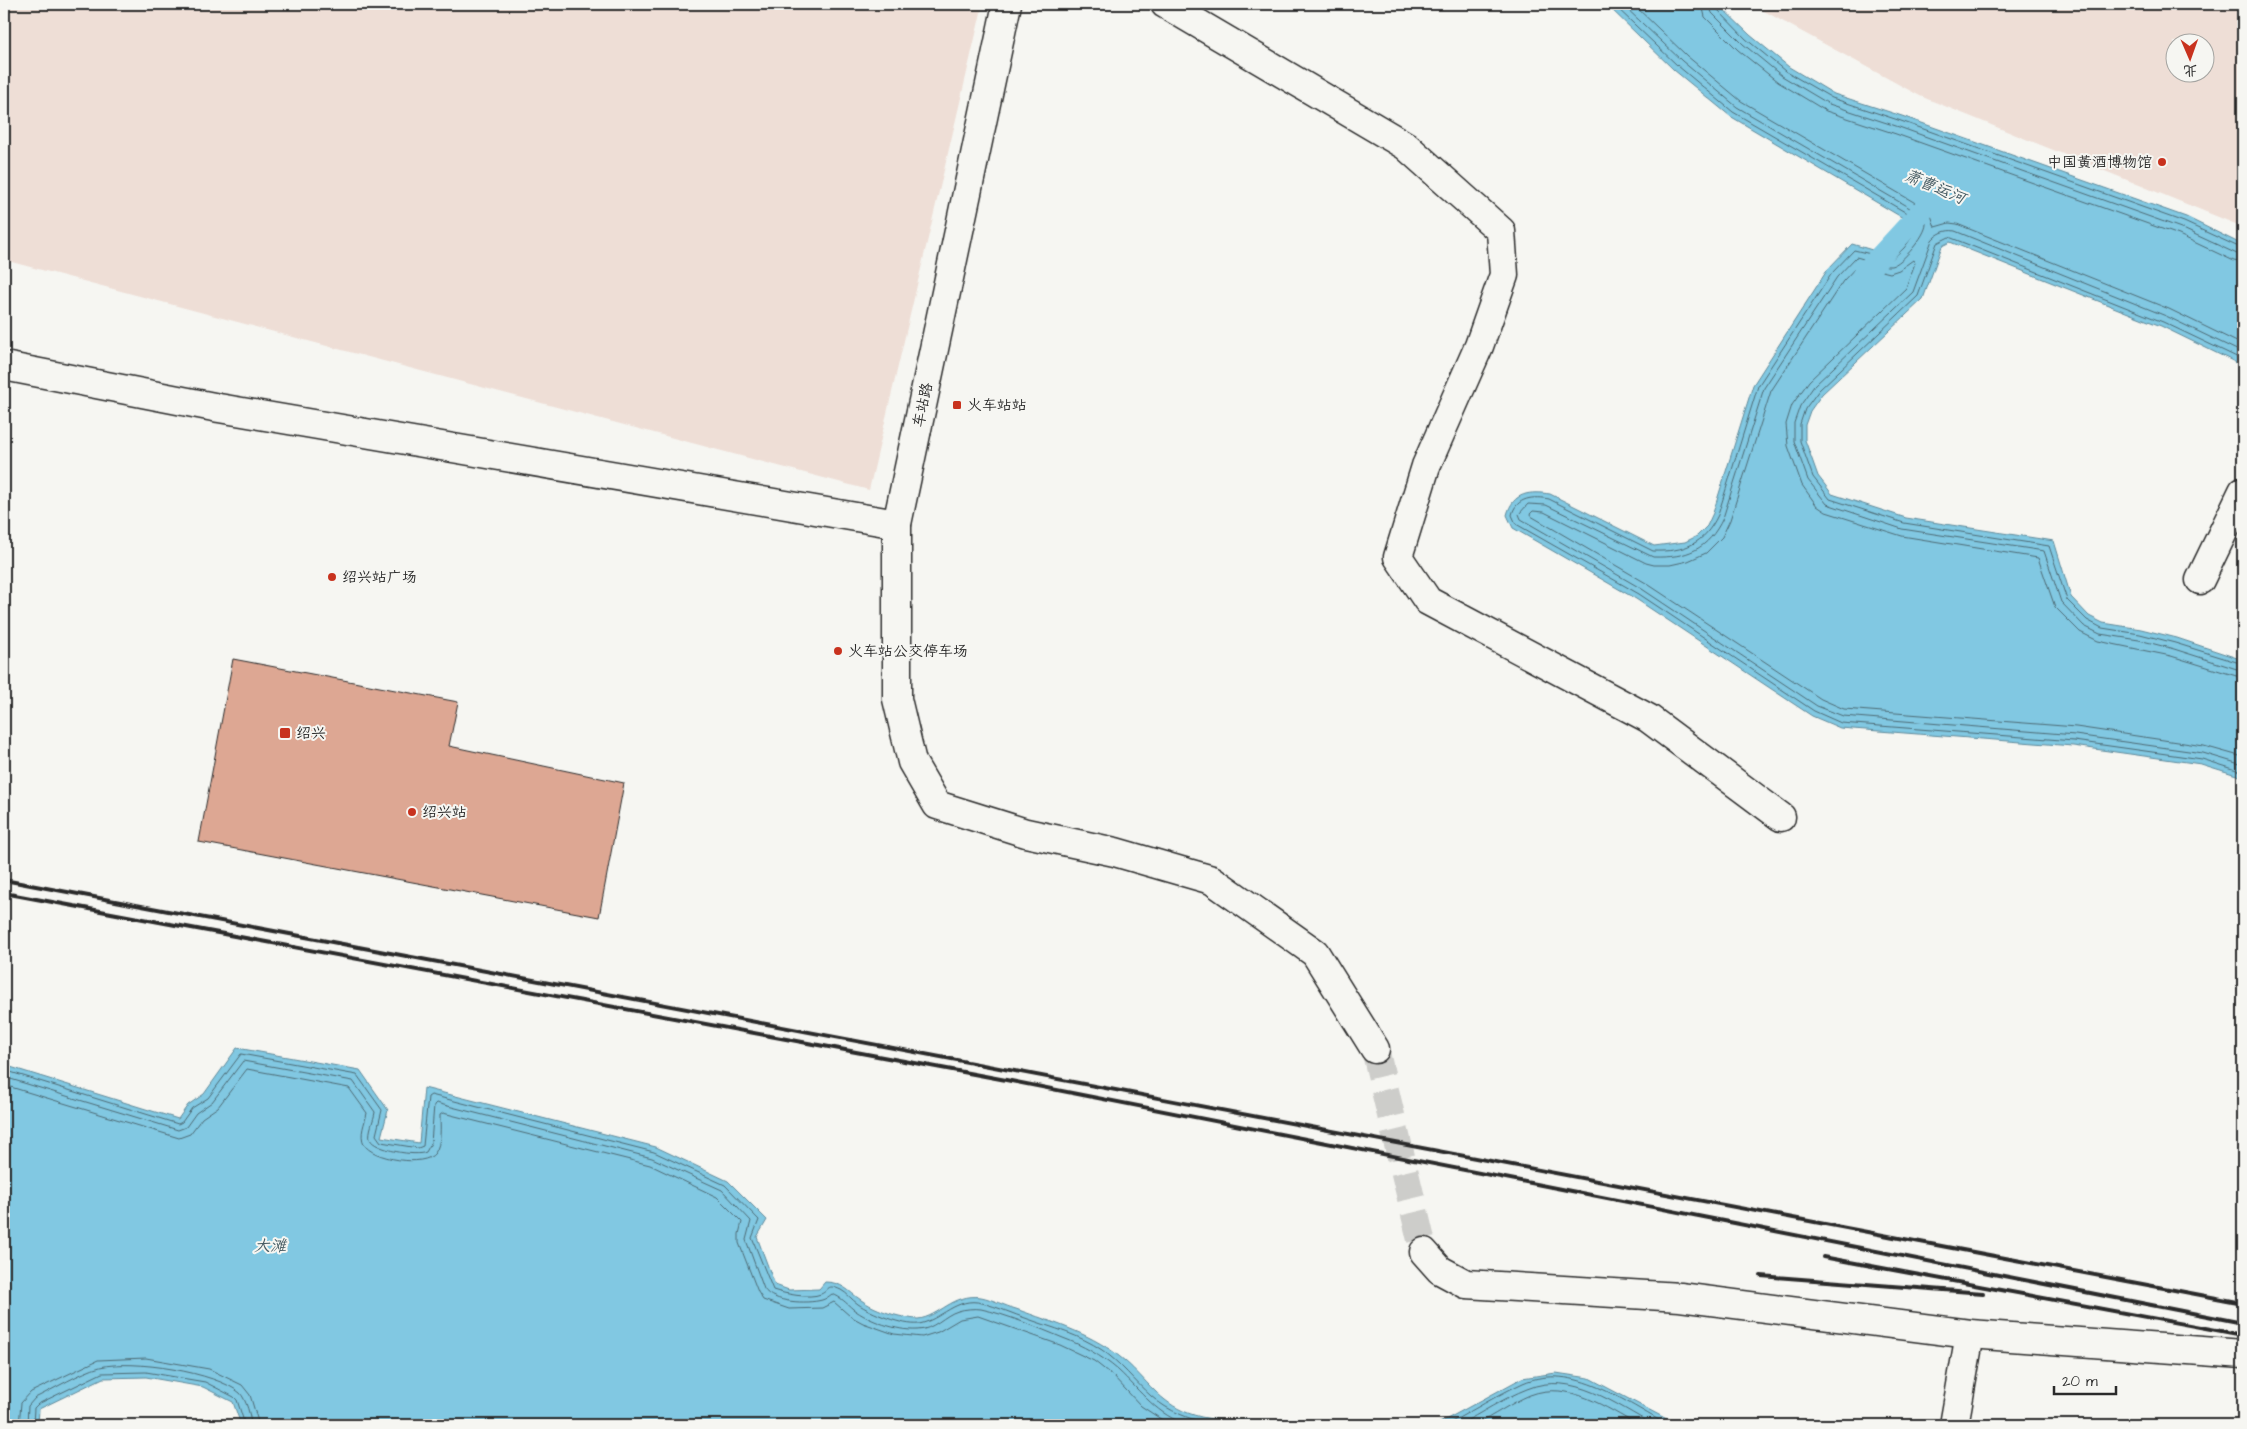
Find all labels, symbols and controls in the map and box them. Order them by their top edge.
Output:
north arrow [2164,32,2214,82]
text: 北 [2183,60,2198,80]
place label: 中国黄酒博物馆 [2047,152,2152,173]
marker: 中国黄酒博物馆 [2156,156,2168,168]
water label: 萧曹运河 [1901,164,1972,211]
street label: 车站路 [908,381,938,429]
place label: 火车站站 [967,395,1027,416]
marker: 火车站站 [951,399,963,411]
place label: 绍兴站广场 [342,567,417,588]
marker: 绍兴站广场 [326,571,338,583]
place label: 火车站公交停车场 [848,641,968,662]
marker: 火车站公交停车场 [832,645,844,657]
place label: 绍兴 [296,723,326,744]
marker: 绍兴 [278,726,292,740]
place label: 绍兴站 [422,802,467,823]
marker: 绍兴站 [406,806,418,818]
water label: 大滩 [254,1235,288,1257]
scale bar [2054,1364,2117,1396]
text: 20 m [2062,1371,2098,1392]

